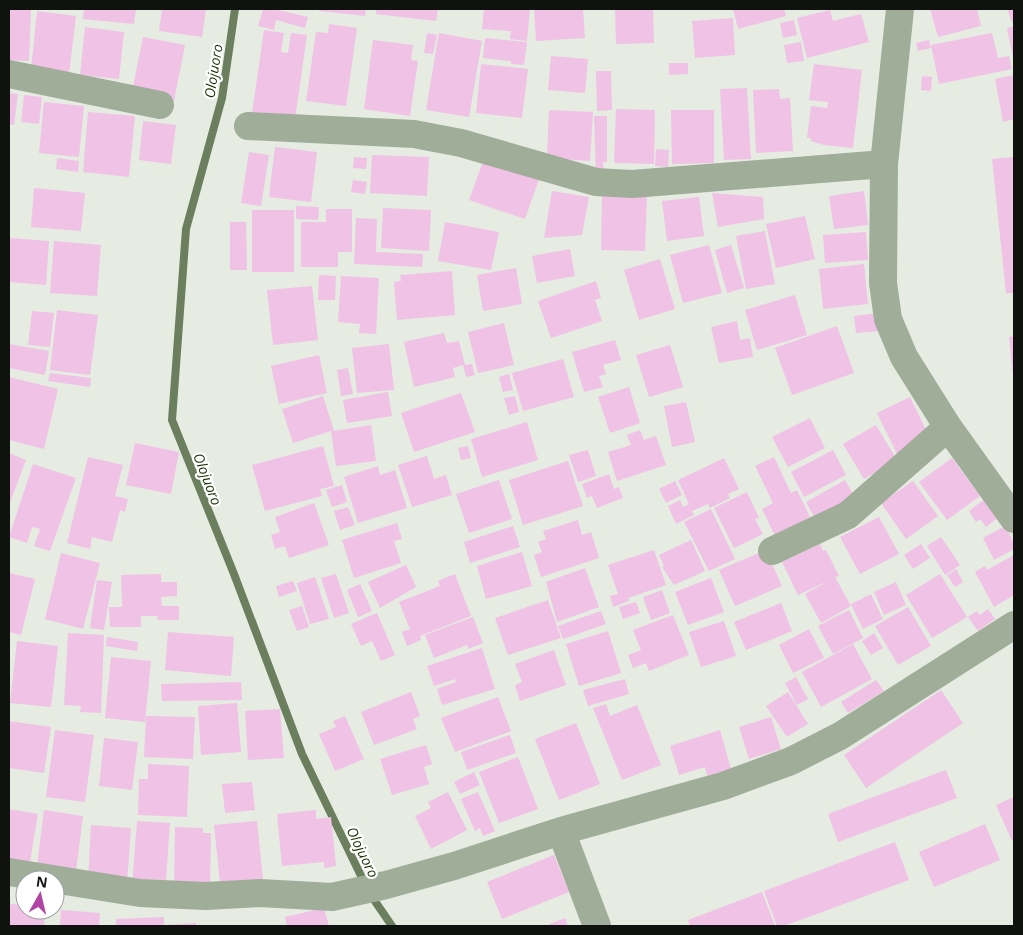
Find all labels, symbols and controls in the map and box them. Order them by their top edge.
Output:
water label: Olojuoro [199,43,227,99]
water label: Olojuoro [189,450,227,508]
water label: Olojuoro [343,823,384,881]
north arrow [15,870,65,920]
text: N [35,871,49,892]

